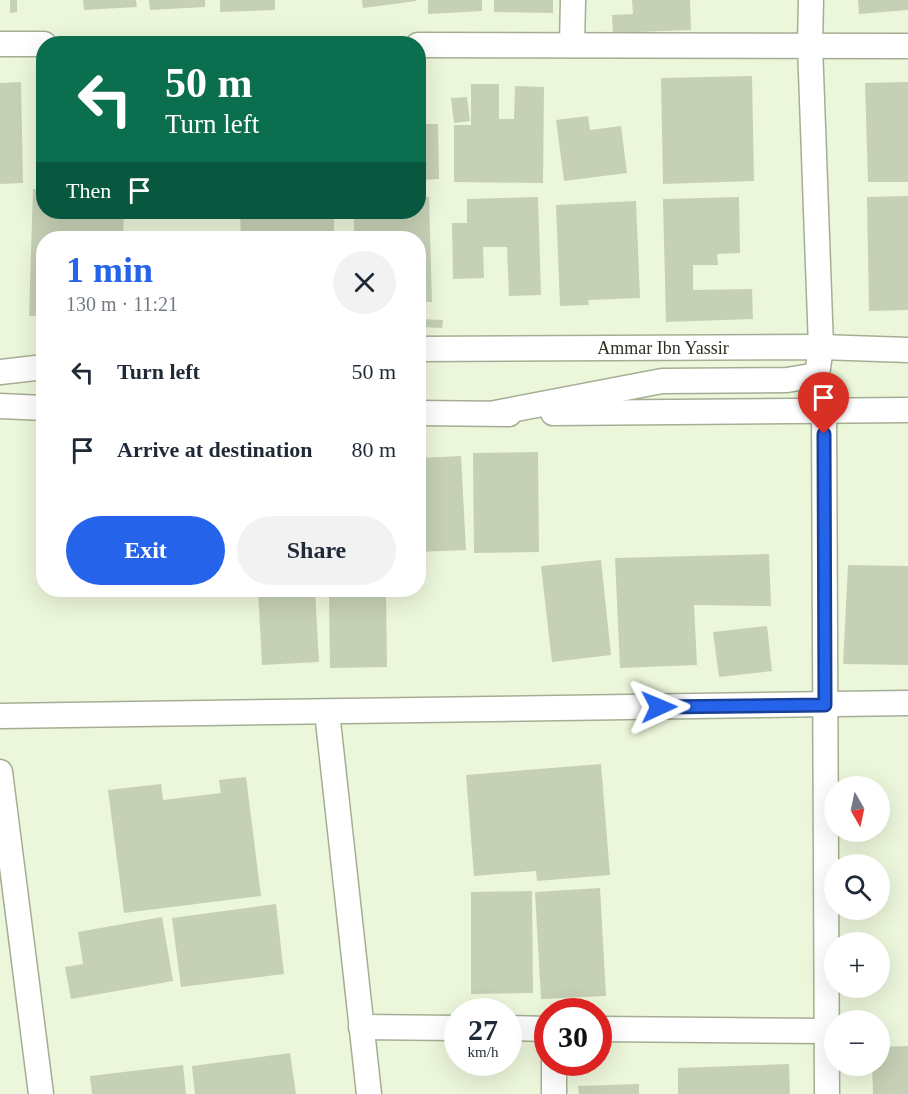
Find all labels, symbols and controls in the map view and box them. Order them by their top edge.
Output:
icon: left [66,60,144,138]
text: 50 m [165,60,253,106]
text: Turn left [165,109,259,139]
icon: arrive [123,174,156,207]
text: Then [66,178,111,203]
text: 1 min [66,250,153,290]
button: close [333,251,396,314]
text: 130 m · 11:21 [66,293,178,315]
street label: Ammar Ibn Yassir [597,338,729,358]
icon: left [66,356,99,389]
text: Turn left [117,359,200,384]
text: 50 m [351,359,396,384]
pin [798,372,849,434]
icon: arrive [807,381,840,414]
icon: arrive [66,434,99,467]
text: Arrive at destination [117,437,313,462]
text: 80 m [351,437,396,462]
button: Exit [66,516,225,585]
button: Share [237,516,396,585]
position arrow [627,675,691,739]
north arrow [824,776,890,842]
map controls [824,776,890,1076]
button: search [824,854,890,920]
button: + [824,932,890,998]
speed limit sign: 30 [534,998,612,1076]
button: − [824,1010,890,1076]
text: 27 [468,1013,498,1046]
text: km/h [468,1044,498,1060]

